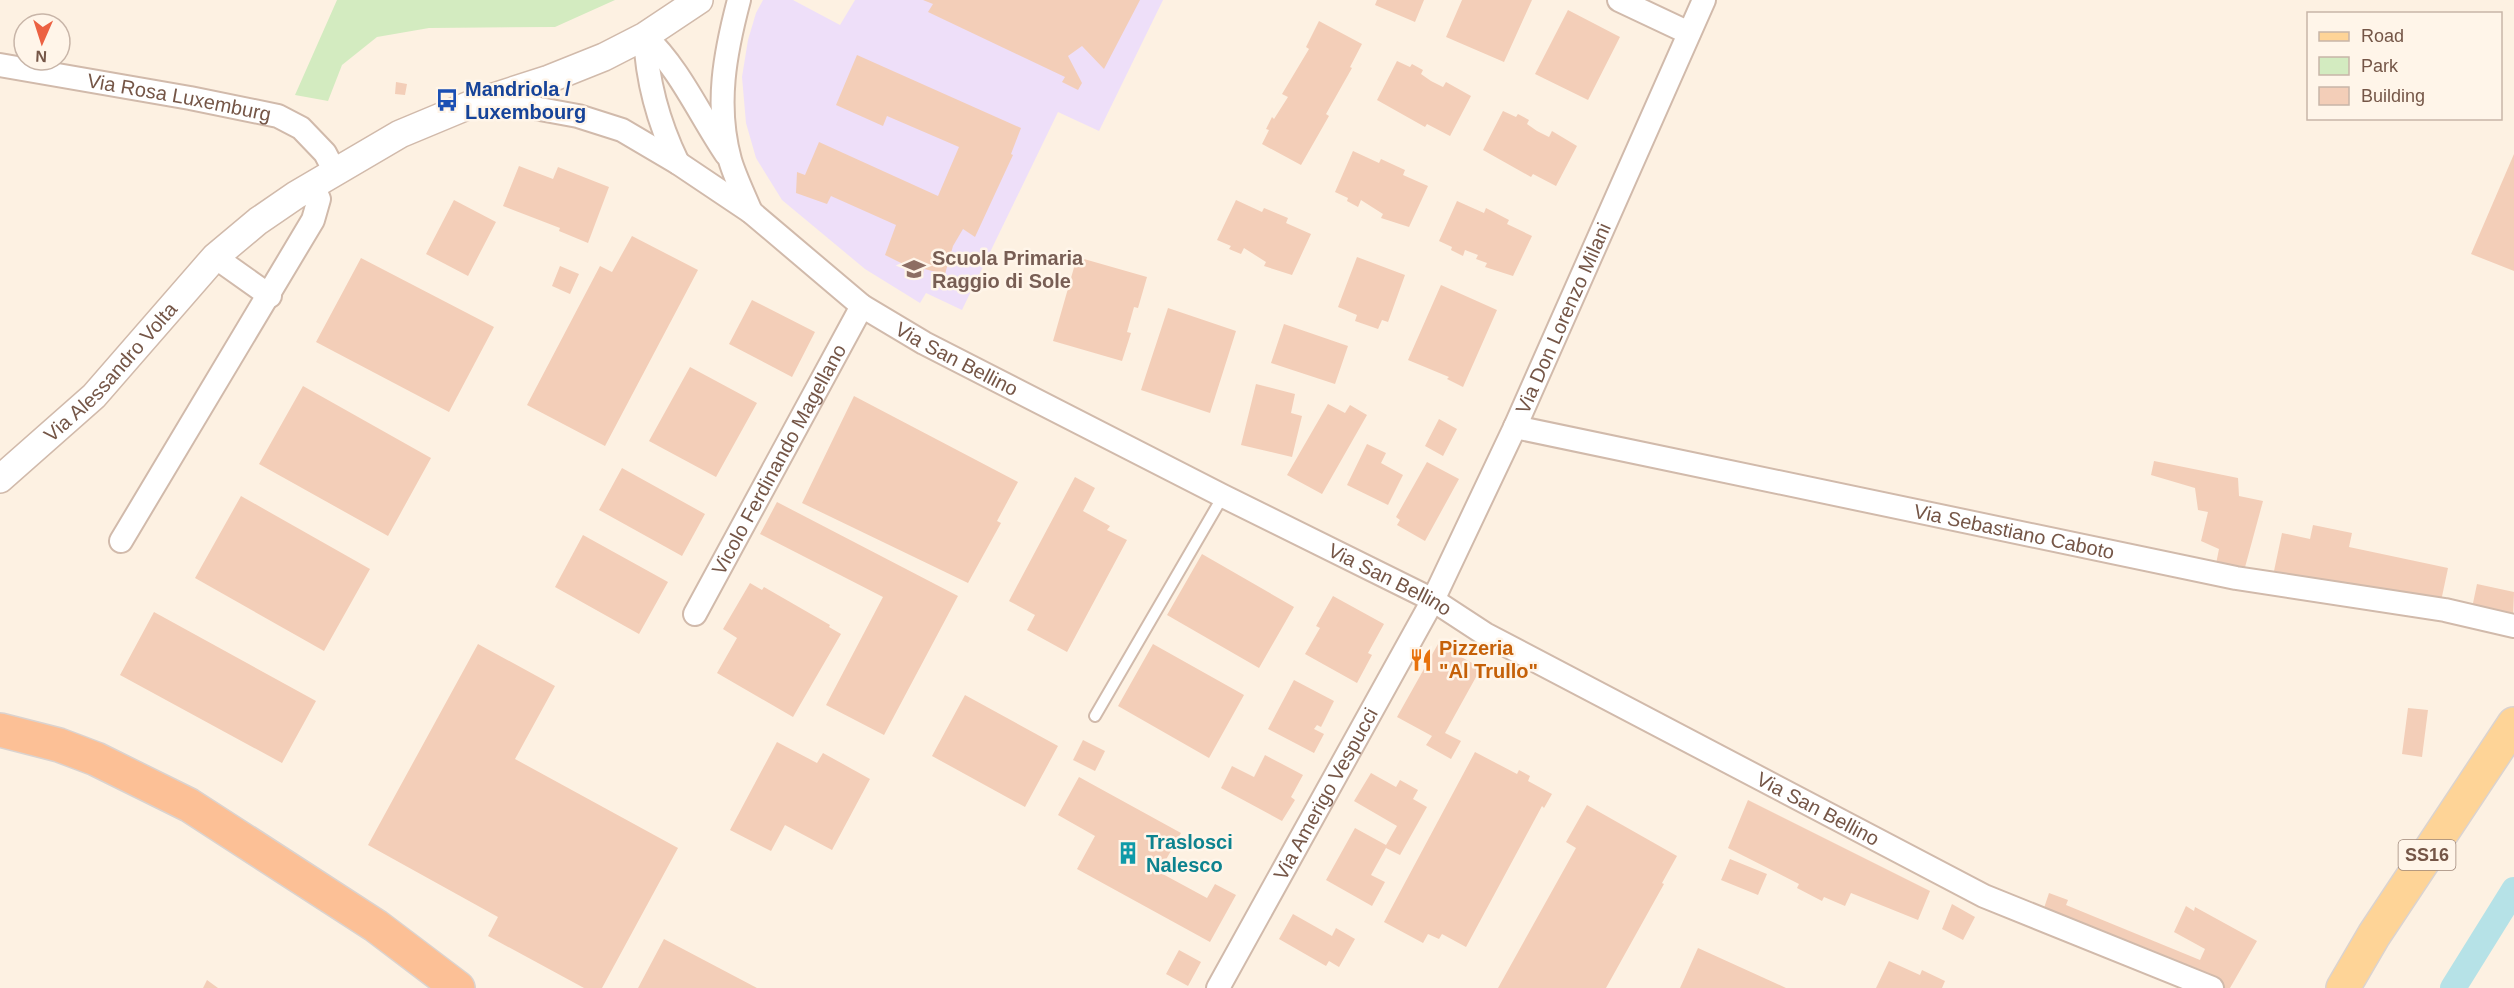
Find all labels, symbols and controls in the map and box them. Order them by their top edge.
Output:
north arrow [12,12,72,72]
legend [2307,12,2502,120]
text: Road [2361,26,2404,46]
text: N [35,48,47,65]
text: Park [2361,56,2399,76]
street label: Via Rosa Luxemburg [86,69,273,125]
place label: Mandriola / Luxembourg [465,78,586,123]
text: Building [2361,86,2425,106]
bus stop icon: Mandriola / Luxembourg [434,87,460,113]
street label: Via Don Lorenzo Milani [1511,219,1615,417]
place label: Scuola Primaria Raggio di Sole [932,247,1084,292]
school or university icon: Scuola Primaria Raggio di Sole [901,256,927,282]
street label: Via Alessandro Volta [39,297,182,446]
street label: Via San Bellino [891,318,1022,400]
street label: Vicolo Ferdinando Magellano [708,340,850,578]
street label: Via Sebastiano Caboto [1912,500,2116,563]
street label: Via San Bellino [1325,539,1456,620]
place label: Pizzeria "Al Trullo" [1439,637,1538,682]
restaurant icon: Pizzeria "Al Trullo" [1408,647,1434,673]
street label: Via Amerigo Vespucci [1269,704,1382,884]
street label: Via San Bellino [1753,768,1883,850]
place label: Traslosci Nalesco [1146,831,1233,876]
building icon: Traslosci Nalesco [1115,840,1141,866]
road number: SS16 [2398,840,2456,870]

